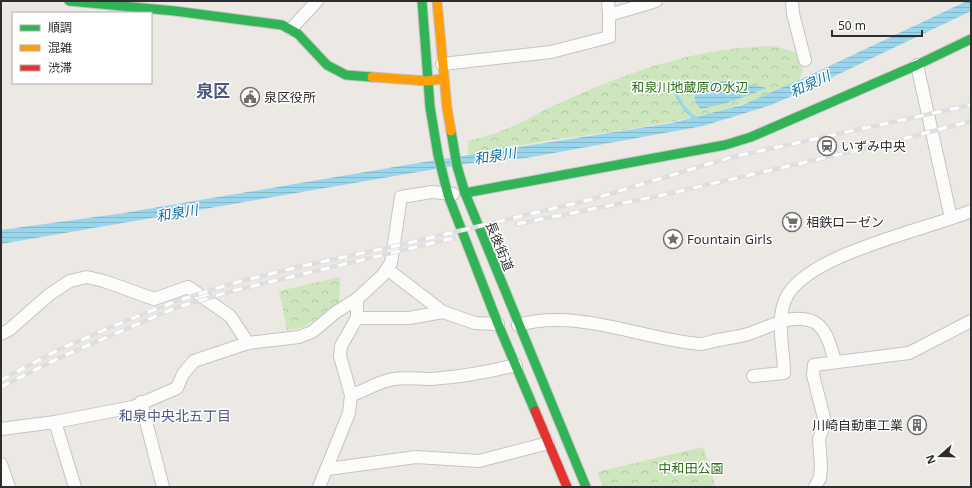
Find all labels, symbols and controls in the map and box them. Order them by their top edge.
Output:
legend [12,12,152,84]
scale bar [832,12,922,38]
text: 50 m [838,17,866,34]
text: 順調 [48,19,72,36]
text: 混雑 [48,39,72,56]
text: 渋滞 [48,59,72,76]
water label: 和泉川 [787,65,835,101]
park label: 和泉川地蔵原の水辺 [631,78,749,96]
district label: 泉区 [196,79,230,102]
public building icon: 泉区役所 [239,86,261,108]
place label: 泉区役所 [264,88,316,106]
station icon: いずみ中央 [816,135,838,157]
place label: いずみ中央 [841,137,906,155]
water label: 和泉川 [473,143,519,168]
water label: 和泉川 [155,199,201,226]
supermarket icon: 相鉄ローゼン [781,211,803,233]
place label: 相鉄ローゼン [806,213,884,231]
street label: 長後街道 [482,219,518,273]
place icon: Fountain Girls [662,228,684,250]
place label: Fountain Girls [687,230,772,248]
district label: 和泉中央北五丁目 [119,406,231,425]
building icon: 川崎自動車工業 [906,414,928,436]
place label: 川崎自動車工業 [812,416,903,434]
north arrow [920,436,960,476]
text: N [922,453,939,466]
park label: 中和田公園 [658,459,724,477]

